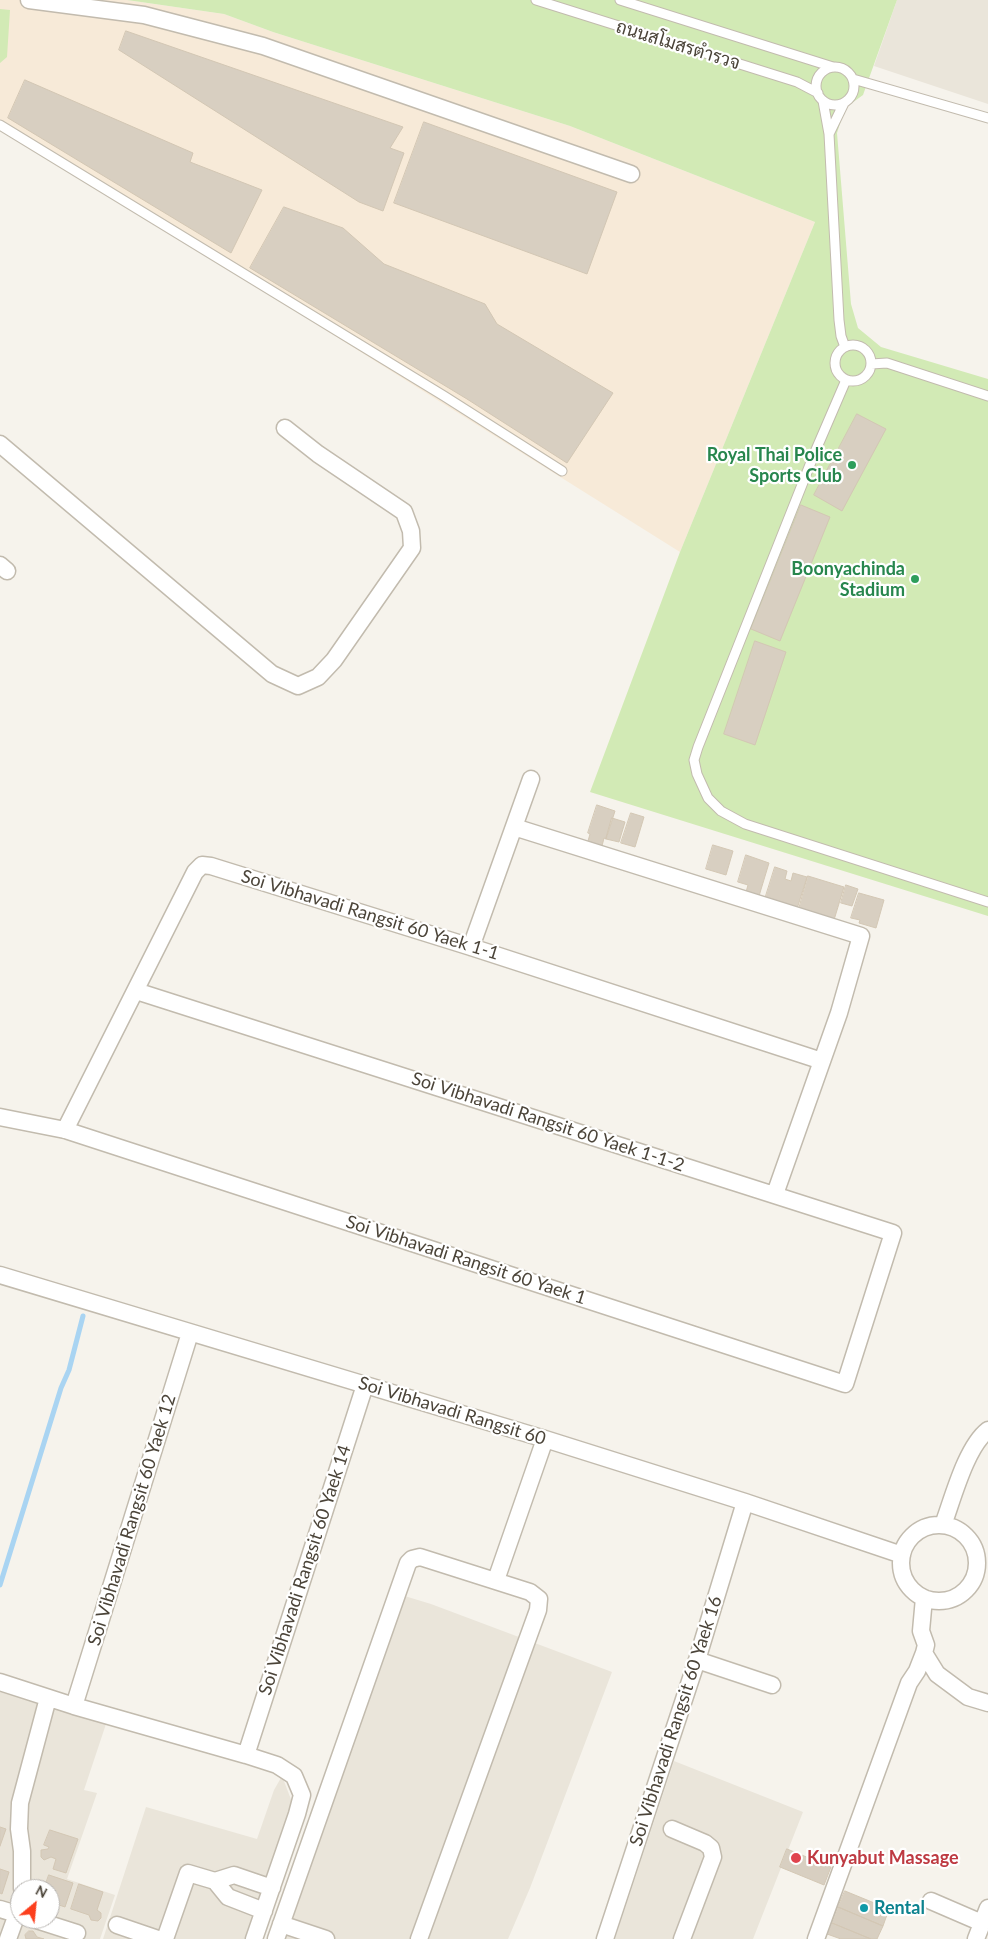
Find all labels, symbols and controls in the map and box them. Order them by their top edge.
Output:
street label: ถนนสโมสรตำรวจ [613,16,743,74]
place label: Royal Thai Police Sports Club [707,444,842,486]
marker: Royal Thai Police Sports Club [846,459,858,471]
place label: Boonyachinda Stadium [791,558,905,600]
marker: Boonyachinda Stadium [909,573,921,585]
street label: Soi Vibhavadi Rangsit 60 Yaek 1-1 [238,865,502,965]
street label: Soi Vibhavadi Rangsit 60 Yaek 1-1-2 [409,1068,687,1176]
street label: Soi Vibhavadi Rangsit 60 Yaek 1 [343,1211,589,1309]
street label: Soi Vibhavadi Rangsit 60 [356,1372,548,1450]
street label: Soi Vibhavadi Rangsit 60 Yaek 12 [83,1392,181,1648]
street label: Soi Vibhavadi Rangsit 60 Yaek 14 [254,1442,356,1698]
street label: Soi Vibhavadi Rangsit 60 Yaek 16 [625,1593,727,1849]
place label: Kunyabut Massage [807,1847,959,1869]
marker: Kunyabut Massage [789,1851,803,1865]
north arrow [10,1879,60,1929]
text: N [33,1881,51,1901]
place label: Rental [874,1897,925,1919]
marker: Rental [858,1902,870,1914]

